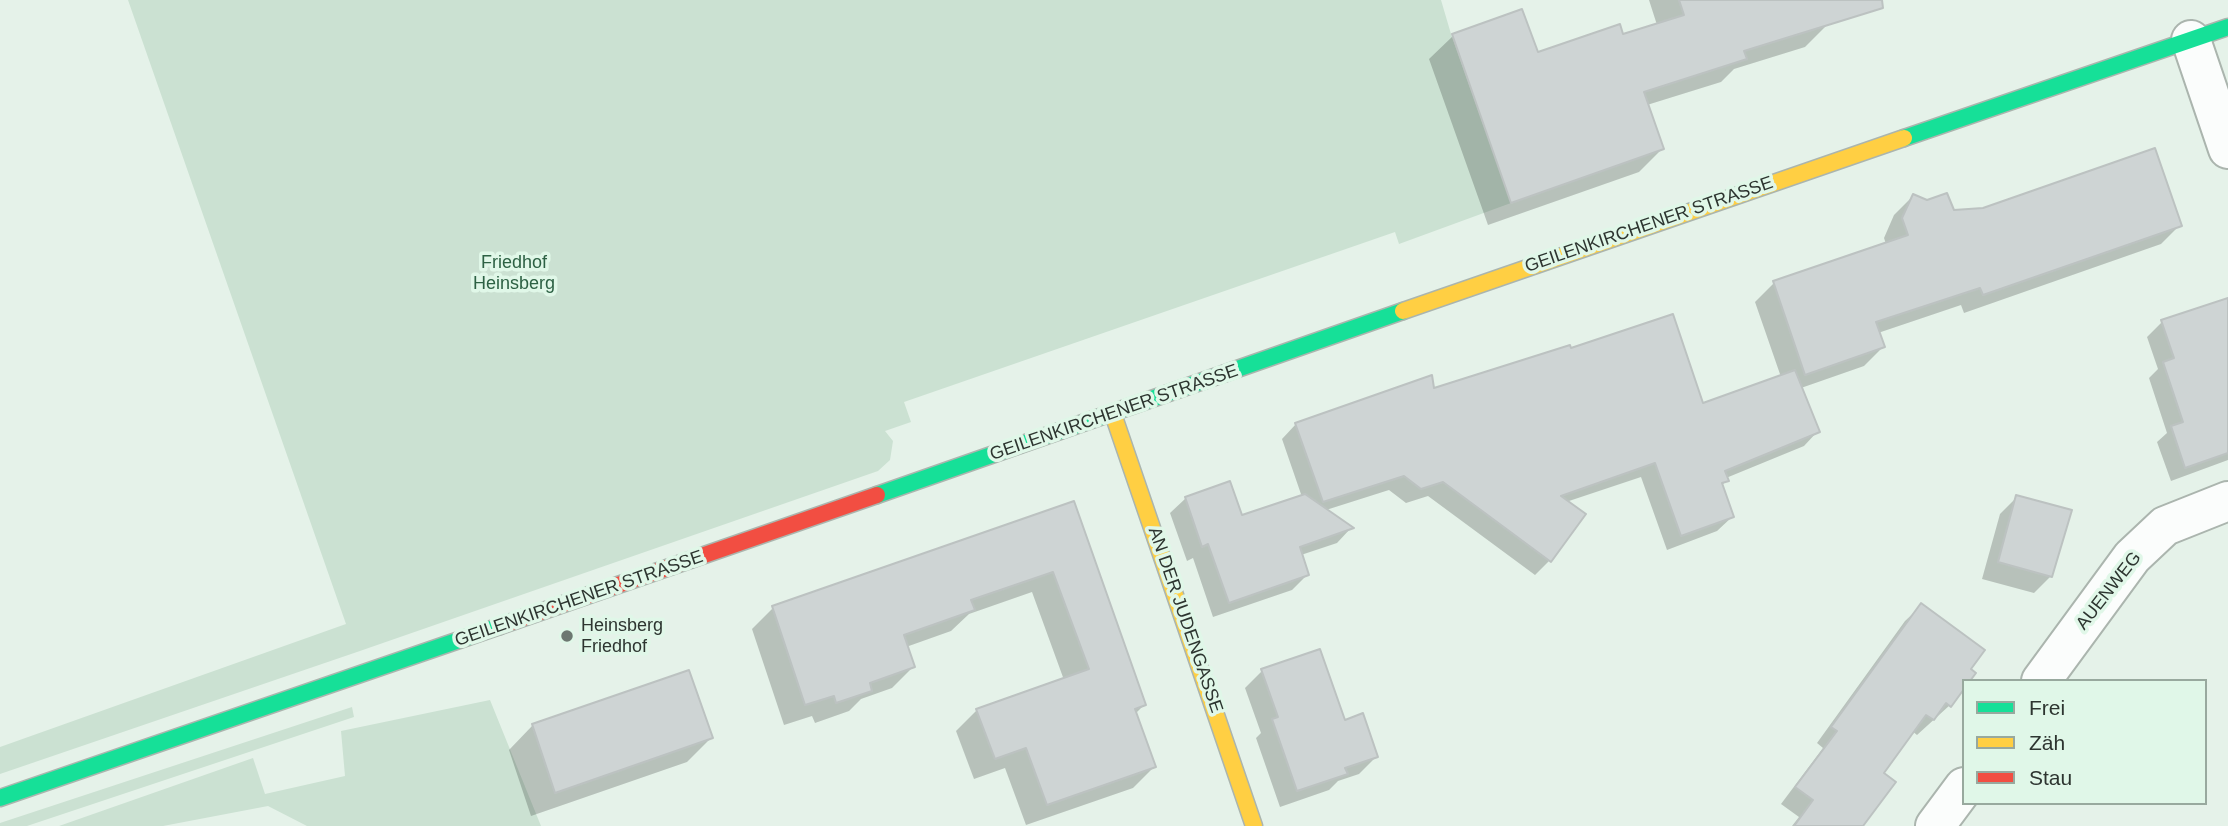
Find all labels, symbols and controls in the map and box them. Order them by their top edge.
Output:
street label: GEILENKIRCHENER STRASSE [1522,172,1776,278]
park label: Friedhof Heinsberg [473,252,555,294]
street label: GEILENKIRCHENER STRASSE [987,360,1241,466]
street label: AN DER JUDENGASSE [1143,524,1227,716]
street label: GEILENKIRCHENER STRASSE [452,546,706,652]
street label: AUENWEG [2072,548,2146,634]
place label: Heinsberg Friedhof [581,615,663,658]
marker: Heinsberg Friedhof [559,628,575,644]
legend [1962,679,2207,805]
text: Frei [2029,696,2065,719]
text: Zäh [2029,731,2065,754]
text: Stau [2029,766,2072,789]

